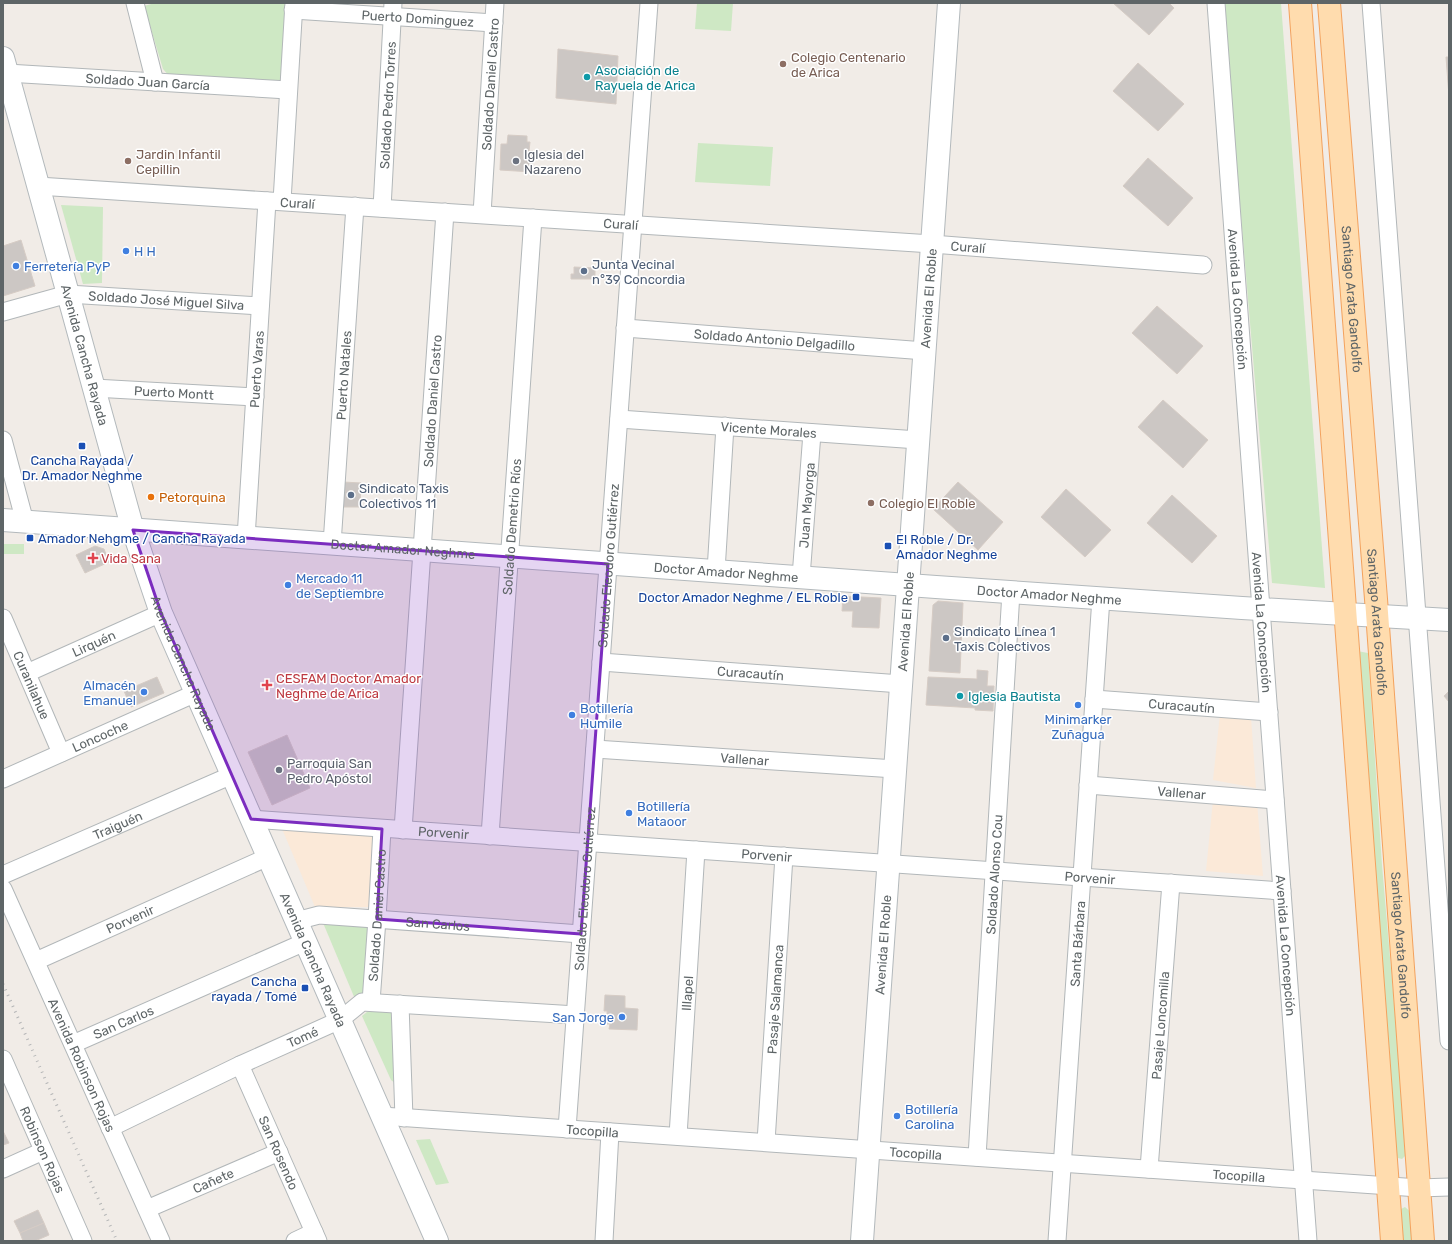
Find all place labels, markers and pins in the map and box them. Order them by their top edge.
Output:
place label: Colegio Centenario de Arica [791,50,906,80]
marker: Colegio Centenario de Arica [778,59,788,69]
place label: Asociación de Rayuela de Arica [595,63,695,93]
marker: Asociación de Rayuela de Arica [582,72,592,82]
place label: Jardin Infantil Cepillin [136,147,221,177]
place label: Iglesia del Nazareno [524,147,584,177]
marker: Jardin Infantil Cepillin [123,156,133,166]
marker: Iglesia del Nazareno [511,156,521,166]
place label: H H [134,244,156,259]
marker: H H [121,246,131,256]
place label: Junta Vecinal n°39 Concordia [592,257,685,287]
place label: Ferretería PyP [24,259,110,274]
marker: Ferretería PyP [11,261,21,271]
marker: Junta Vecinal n°39 Concordia [579,266,589,276]
marker: Cancha Rayada / Dr. Amador Neghme [77,441,87,451]
place label: Cancha Rayada / Dr. Amador Neghme [22,453,142,484]
place label: Sindicato Taxis Colectivos 11 [359,481,449,511]
place label: Petorquina [159,490,226,505]
marker: Sindicato Taxis Colectivos 11 [346,490,356,500]
marker: Petorquina [146,492,156,502]
place label: Colegio El Roble [879,496,975,512]
marker: Colegio El Roble [866,498,876,508]
place label: Amador Nehgme / Cancha Rayada [38,531,246,547]
place label: El Roble / Dr. Amador Neghme [896,532,997,563]
marker: Amador Nehgme / Cancha Rayada [25,533,35,543]
marker: El Roble / Dr. Amador Neghme [883,541,893,551]
place label: Vida Sana [101,551,161,566]
marker: Vida Sana [88,553,98,563]
place label: Mercado 11 de Septiembre [296,571,384,601]
marker: Mercado 11 de Septiembre [283,580,293,590]
place label: Doctor Amador Neghme / EL Roble [638,590,848,606]
marker: Doctor Amador Neghme / EL Roble [851,592,861,602]
place label: Sindicato Línea 1 Taxis Colectivos [954,624,1056,654]
marker: Sindicato Línea 1 Taxis Colectivos [941,633,951,643]
place label: CESFAM Doctor Amador Neghme de Arica [276,671,421,702]
place label: Almacén Emanuel [83,678,136,708]
marker: CESFAM Doctor Amador Neghme de Arica [261,679,273,691]
marker: Almacén Emanuel [139,687,149,697]
place label: Iglesia Bautista [968,689,1061,705]
marker: Iglesia Bautista [955,691,965,701]
marker: Minimarker Zuñagua [1073,700,1083,710]
place label: Botillería Humile [580,701,633,731]
marker: Botillería Humile [567,710,577,720]
place label: Minimarker Zuñagua [1045,712,1111,743]
place label: Parroquia San Pedro Apóstol [287,756,372,786]
marker: Parroquia San Pedro Apóstol [274,765,284,775]
place label: Botillería Mataoor [637,799,690,829]
marker: Botillería Mataoor [624,808,634,818]
place label: Cancha rayada / Tomé [211,974,297,1004]
marker: Cancha rayada / Tomé [300,983,310,993]
place label: San Jorge [552,1010,614,1026]
marker: San Jorge [617,1012,627,1022]
place label: Botillería Carolina [905,1102,958,1132]
marker: Botillería Carolina [892,1111,902,1121]

